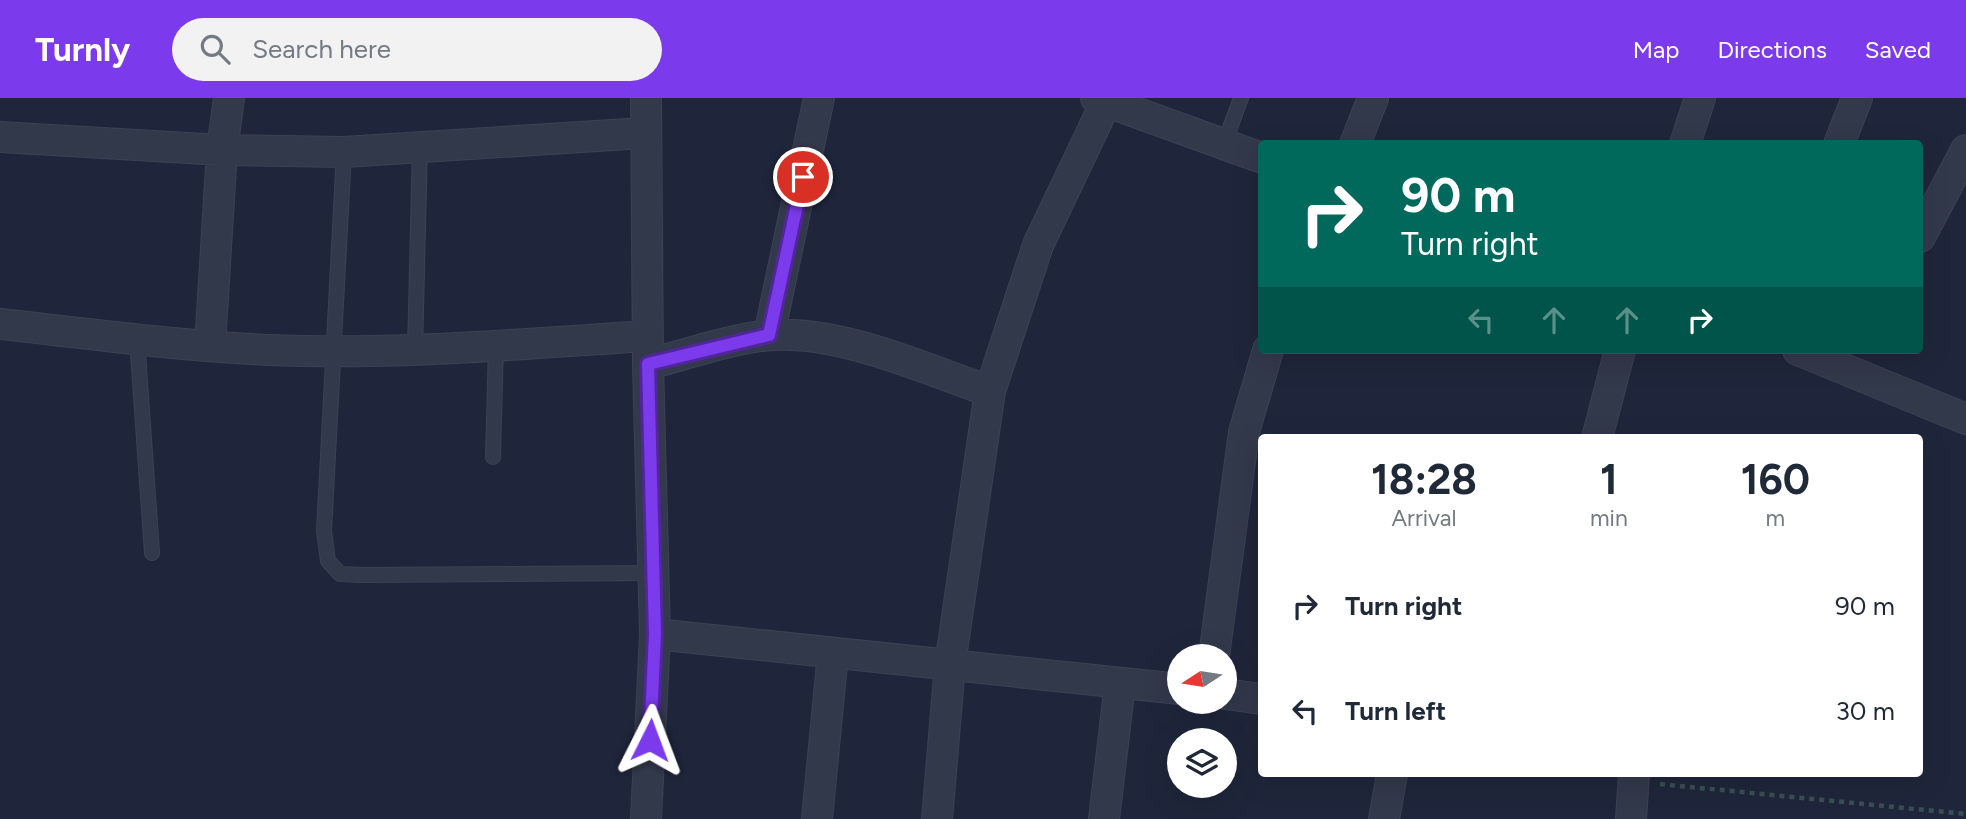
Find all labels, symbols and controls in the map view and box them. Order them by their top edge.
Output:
search box [172,18,662,81]
text: Turnly [35,30,130,69]
icon: search [196,30,234,68]
text: Search here [252,33,391,65]
text: Map [1633,35,1679,64]
text: Directions [1717,35,1827,64]
text: Saved [1865,35,1931,64]
pin [773,147,833,207]
icon: arrive [784,158,822,196]
text: 90 m [1401,165,1516,224]
icon: right [1286,168,1377,259]
text: Turn right [1401,225,1539,263]
icon: left [1462,301,1500,339]
icon: ahead [1535,301,1573,339]
icon: ahead [1608,301,1646,339]
icon: right [1681,301,1719,339]
text: 18:28 [1371,454,1477,505]
text: 1 [1600,454,1618,505]
text: 160 [1741,454,1810,505]
text: Arrival [1392,504,1456,532]
text: min [1590,504,1628,532]
text: m [1766,504,1785,532]
icon: right [1286,587,1324,625]
text: Turn right [1345,590,1462,622]
text: 90 m [1835,590,1895,622]
north arrow [1167,644,1237,714]
map controls [1167,644,1237,798]
icon: left [1286,692,1324,730]
text: Turn left [1345,695,1446,727]
text: 30 m [1836,695,1895,727]
position arrow [613,703,687,777]
button: layers [1167,728,1237,798]

